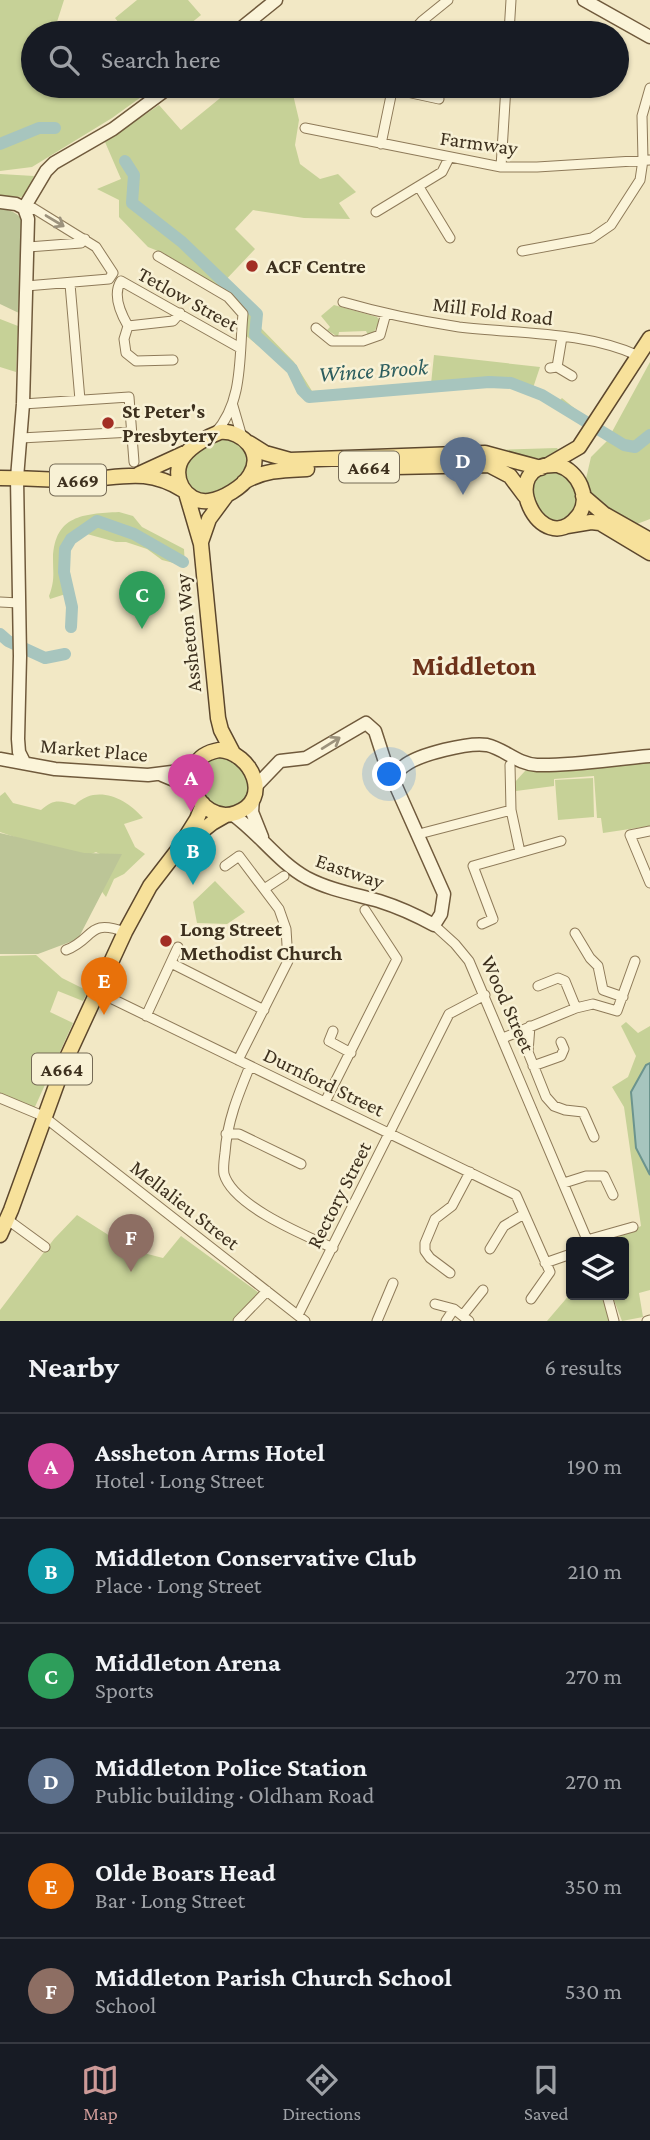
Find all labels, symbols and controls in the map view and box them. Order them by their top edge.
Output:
search box [21,21,629,98]
icon: search [45,41,83,79]
text: Search here [101,45,220,74]
street label: Farmway [438,126,520,160]
one-way arrow [45,215,65,229]
place label: ACF Centre [265,254,366,278]
marker: ACF Centre [244,258,260,274]
street label: Tetlow Street [134,262,243,337]
street label: Mill Fold Road [431,292,555,330]
water label: Wince Brook [317,353,430,387]
place label: St Peter's Presbytery [122,399,218,447]
marker: St Peter's Presbytery [100,415,116,431]
pin: D [440,437,486,495]
road number: A664 [339,452,399,482]
road number: A669 [50,464,106,495]
pin: C [119,571,165,629]
street label: Assheton Way [170,572,206,693]
district label: Middleton [412,650,536,681]
street label: Market Place [39,733,149,767]
one-way arrow [320,736,340,750]
pin: A [168,754,214,812]
your location [372,757,406,791]
pin: B [170,827,216,885]
street label: Eastway [313,848,388,894]
place label: Long Street Methodist Church [180,917,342,965]
marker: Long Street Methodist Church [158,933,174,949]
street label: Wood Street [476,952,540,1057]
pin: E [81,957,127,1015]
street label: Durnford Street [260,1042,389,1122]
road number: A664 [32,1054,92,1084]
street label: Rectory Street [302,1137,377,1253]
street label: Mellalieu Street [126,1155,245,1256]
pin: F [108,1214,154,1272]
map controls [566,1237,629,1300]
button: layers [566,1237,629,1300]
text: Nearby [28,1350,119,1383]
text: 6 results [545,1354,622,1380]
text: Assheton Arms Hotel [95,1438,325,1467]
text: A [44,1453,58,1479]
text: 190 m [567,1453,622,1479]
text: Hotel · Long Street [95,1467,264,1493]
text: Middleton Conservative Club [95,1543,417,1572]
text: B [44,1558,58,1584]
text: 210 m [568,1558,622,1584]
text: Place · Long Street [95,1572,261,1598]
text: Middleton Arena [95,1648,281,1677]
text: C [44,1663,58,1689]
text: 270 m [565,1663,622,1689]
text: Sports [95,1677,154,1703]
text: Middleton Police Station [95,1753,367,1782]
text: D [43,1768,59,1794]
text: 270 m [565,1768,622,1794]
text: Public building · Oldham Road [95,1782,374,1808]
text: Olde Boars Head [95,1858,276,1887]
text: E [44,1873,58,1899]
text: 350 m [564,1873,622,1899]
text: Bar · Long Street [95,1887,245,1913]
text: Middleton Parish Church School [95,1963,452,1992]
text: F [45,1978,57,2004]
text: 530 m [565,1978,622,2004]
text: School [95,1992,156,2018]
tab: Map [81,2061,119,2124]
tab: Directions [282,2061,361,2124]
tab: Saved [524,2061,569,2124]

